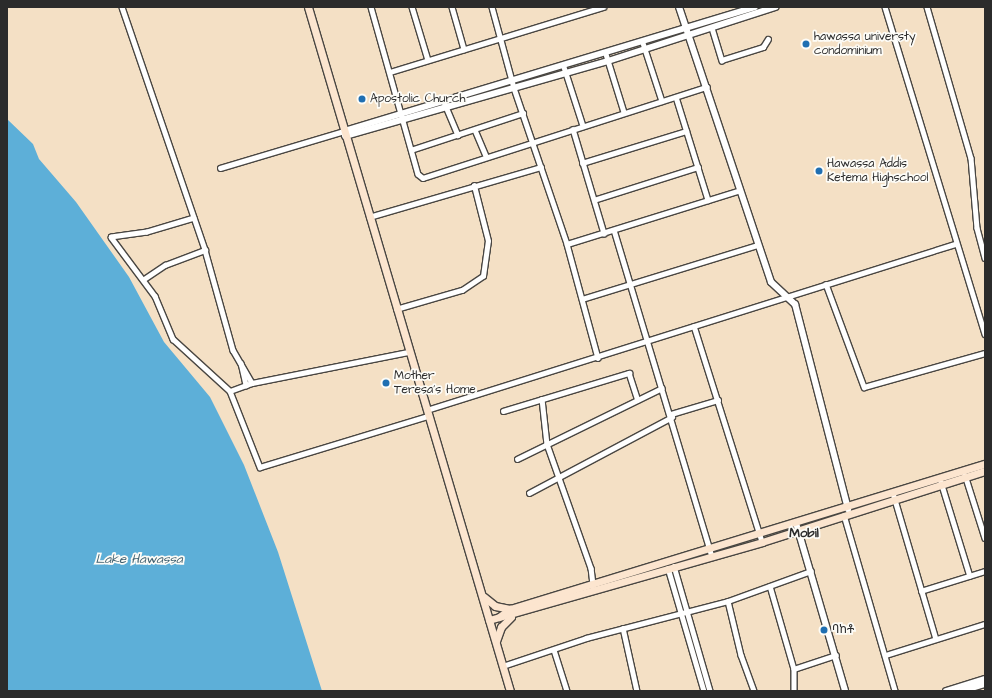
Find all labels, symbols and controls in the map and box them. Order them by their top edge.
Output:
place label: hawassa universty condominium [814,30,916,58]
marker: hawassa universty condominium [801,39,811,49]
place label: Apostolic Church [370,92,466,106]
marker: Apostolic Church [357,94,367,104]
place label: Hawassa Addis Ketema Highschool [827,157,929,185]
marker: Hawassa Addis Ketema Highschool [814,166,824,176]
place label: Mother Teresa's Home [394,369,476,397]
marker: Mother Teresa's Home [381,378,391,388]
district label: Mobil [789,525,819,541]
water label: Lake Hawassa [95,551,183,567]
place label: ባከቶ [832,623,854,637]
marker: ባከቶ [819,625,829,635]

